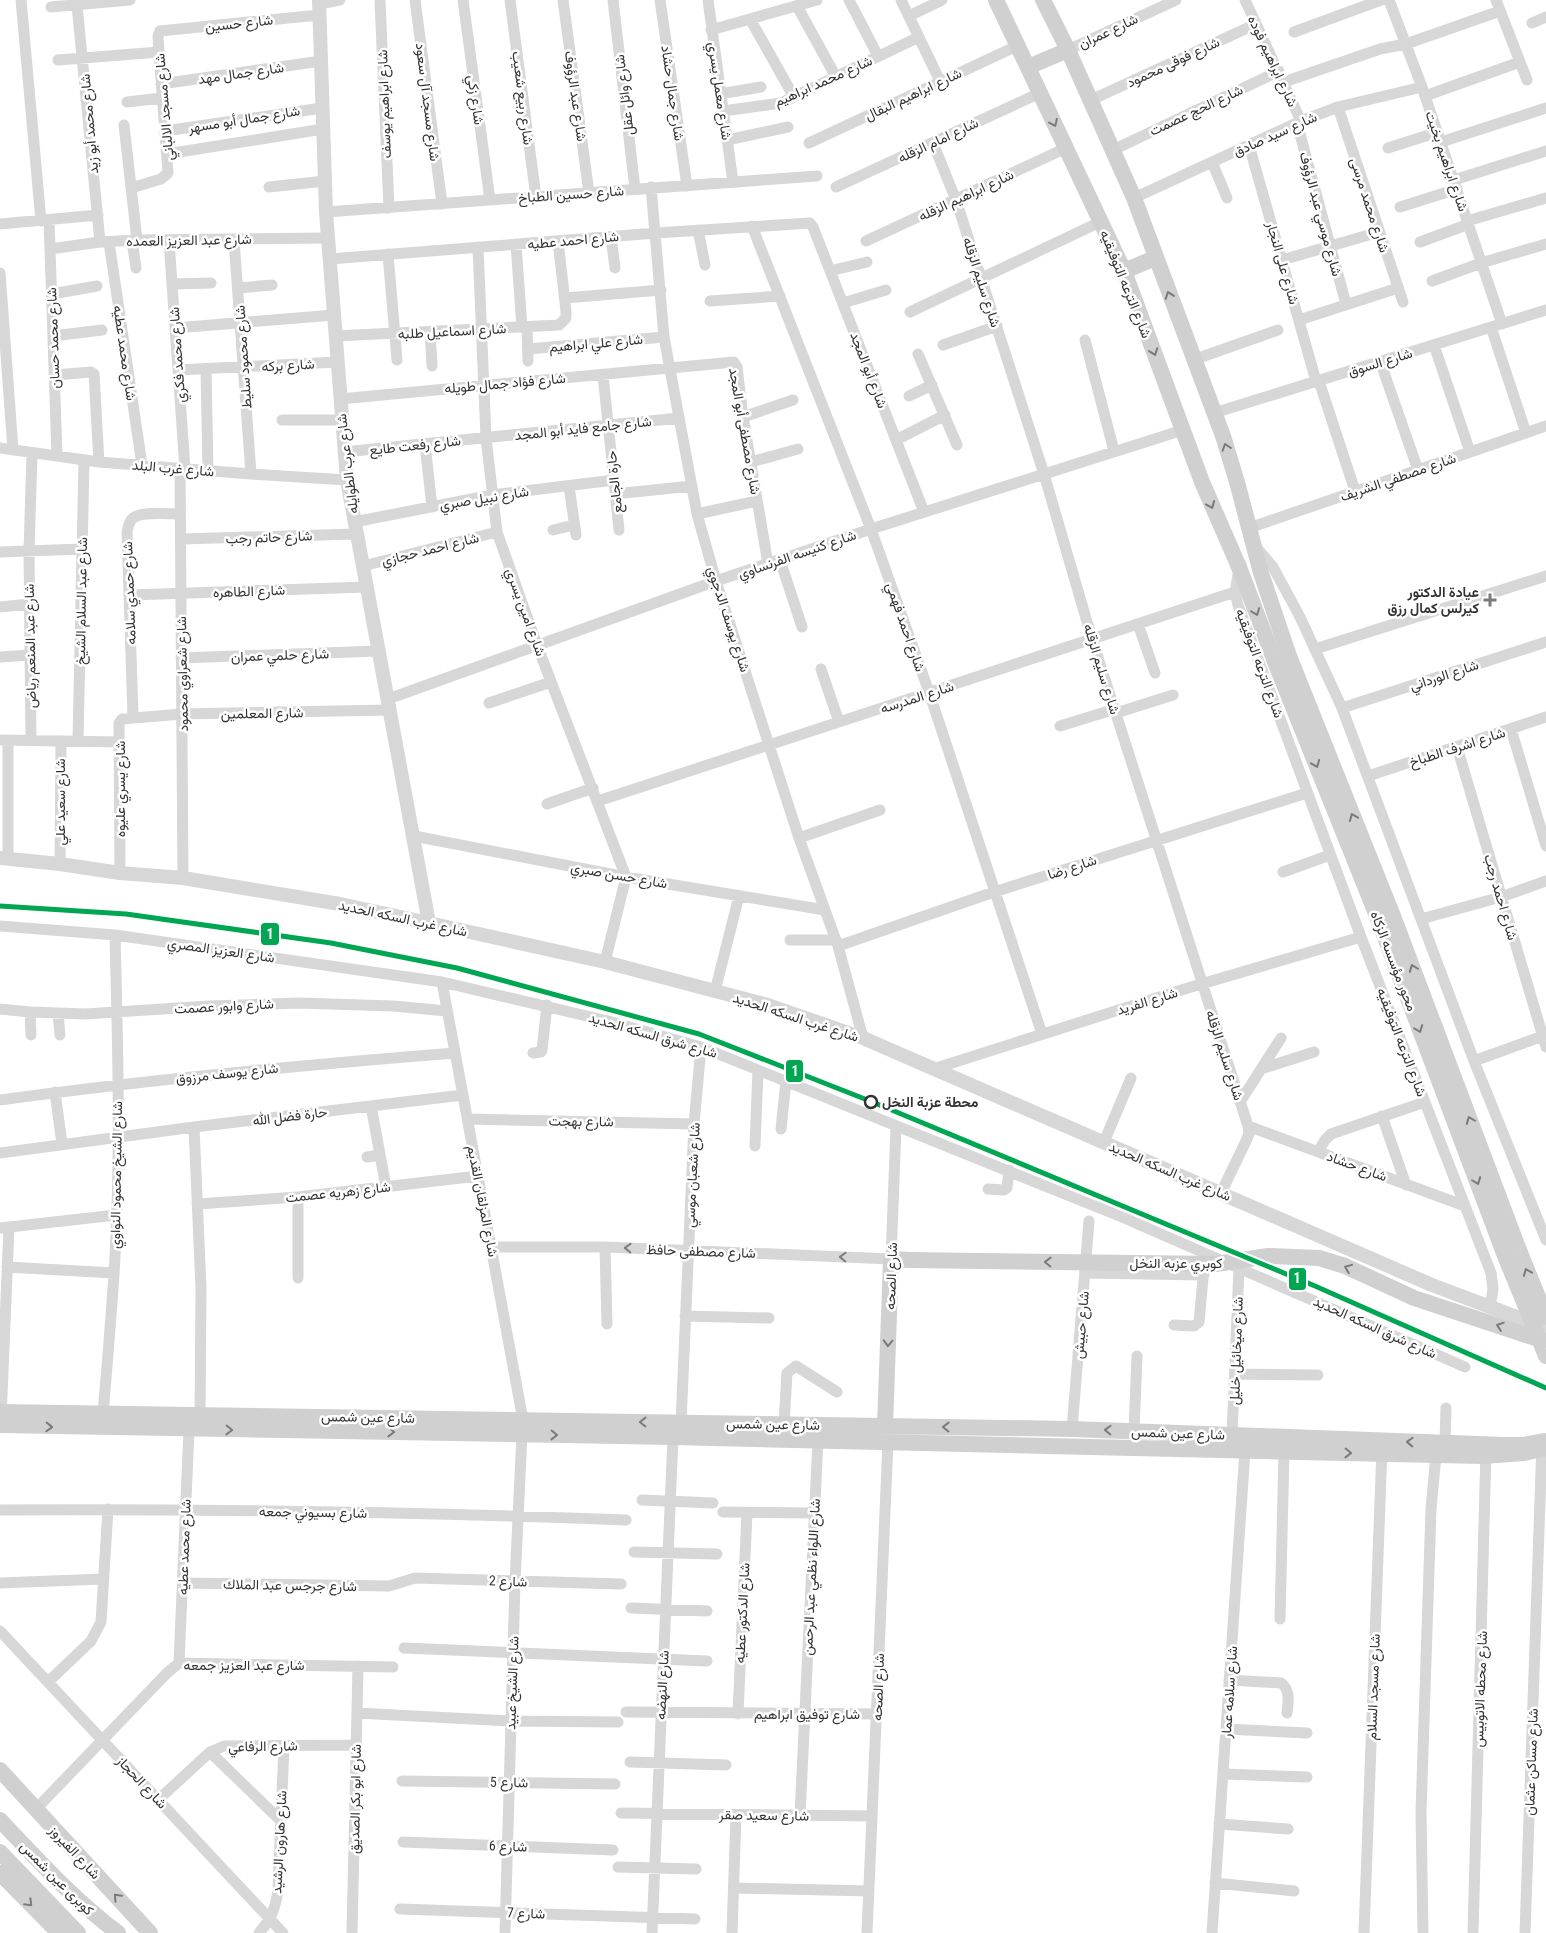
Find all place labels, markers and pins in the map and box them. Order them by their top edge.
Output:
place label: عيادة الدكتور كيرلس كمال رزق [1387,584,1479,617]
marker: عيادة الدكتور كيرلس كمال رزق [1483,593,1497,607]
place label: محطة عزبة النخل [882,1094,979,1111]
marker: محطة عزبة النخل [864,1095,878,1109]

